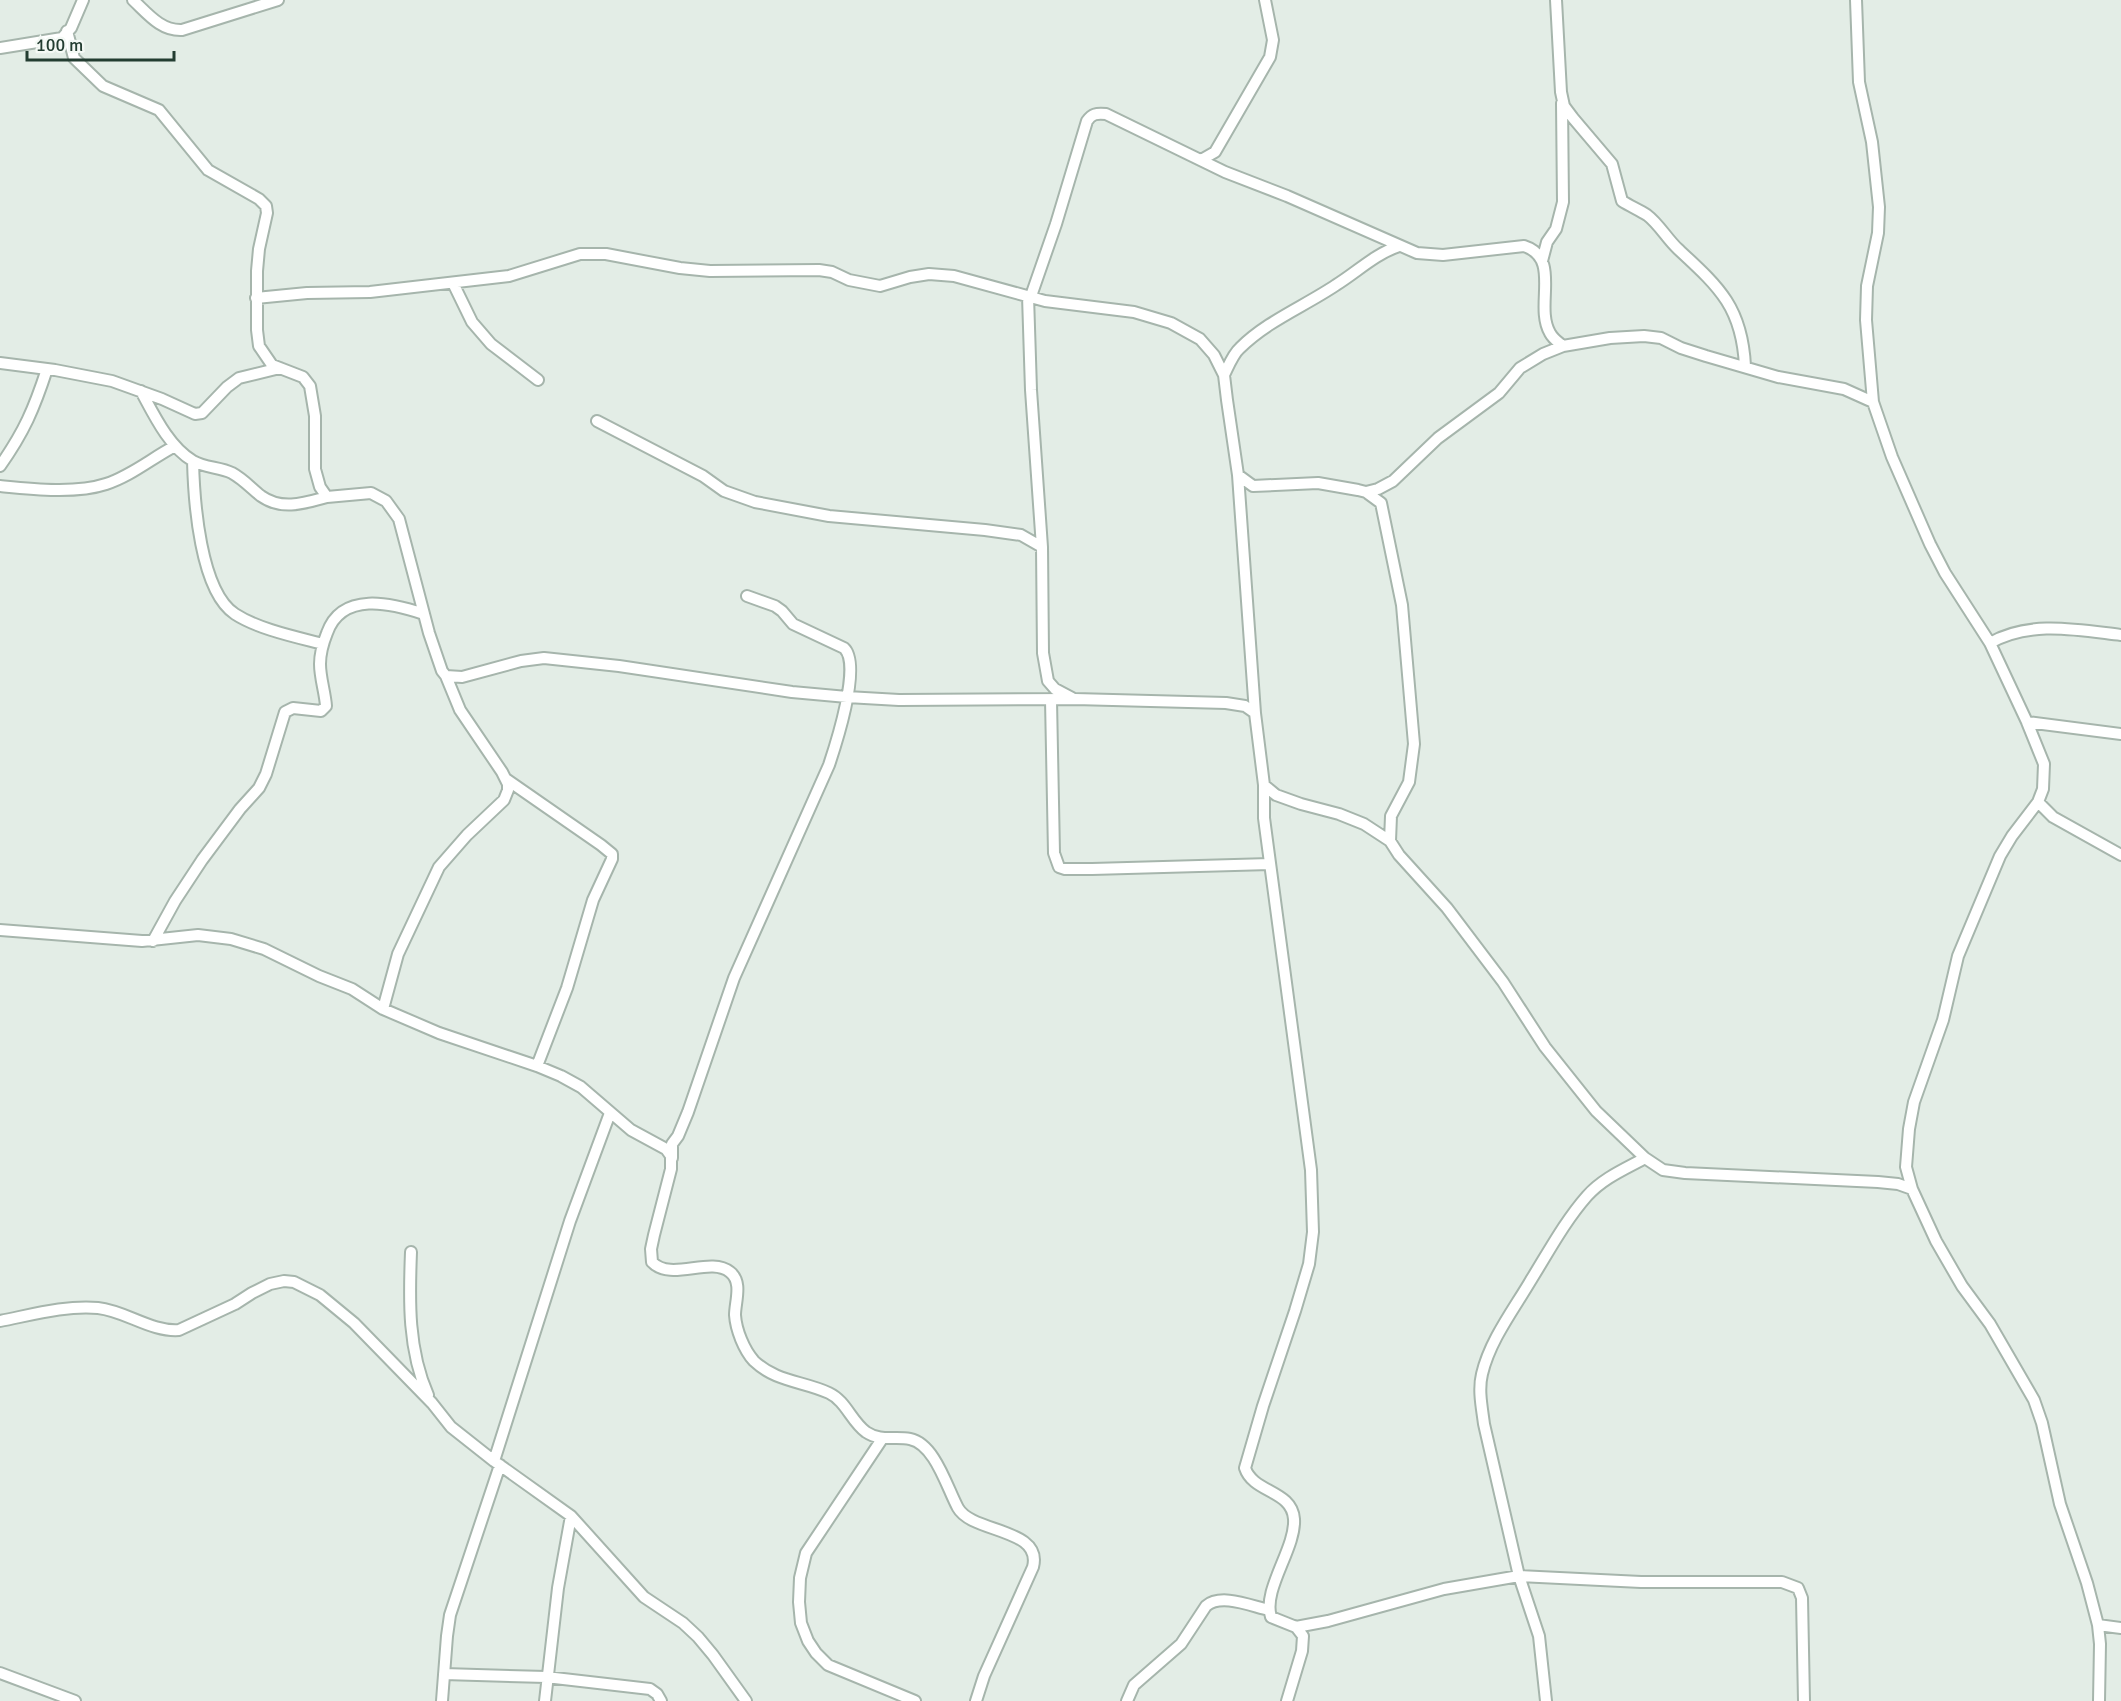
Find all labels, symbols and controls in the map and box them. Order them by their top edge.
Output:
scale bar [27,24,174,62]
text: 100 m [36,34,83,56]

